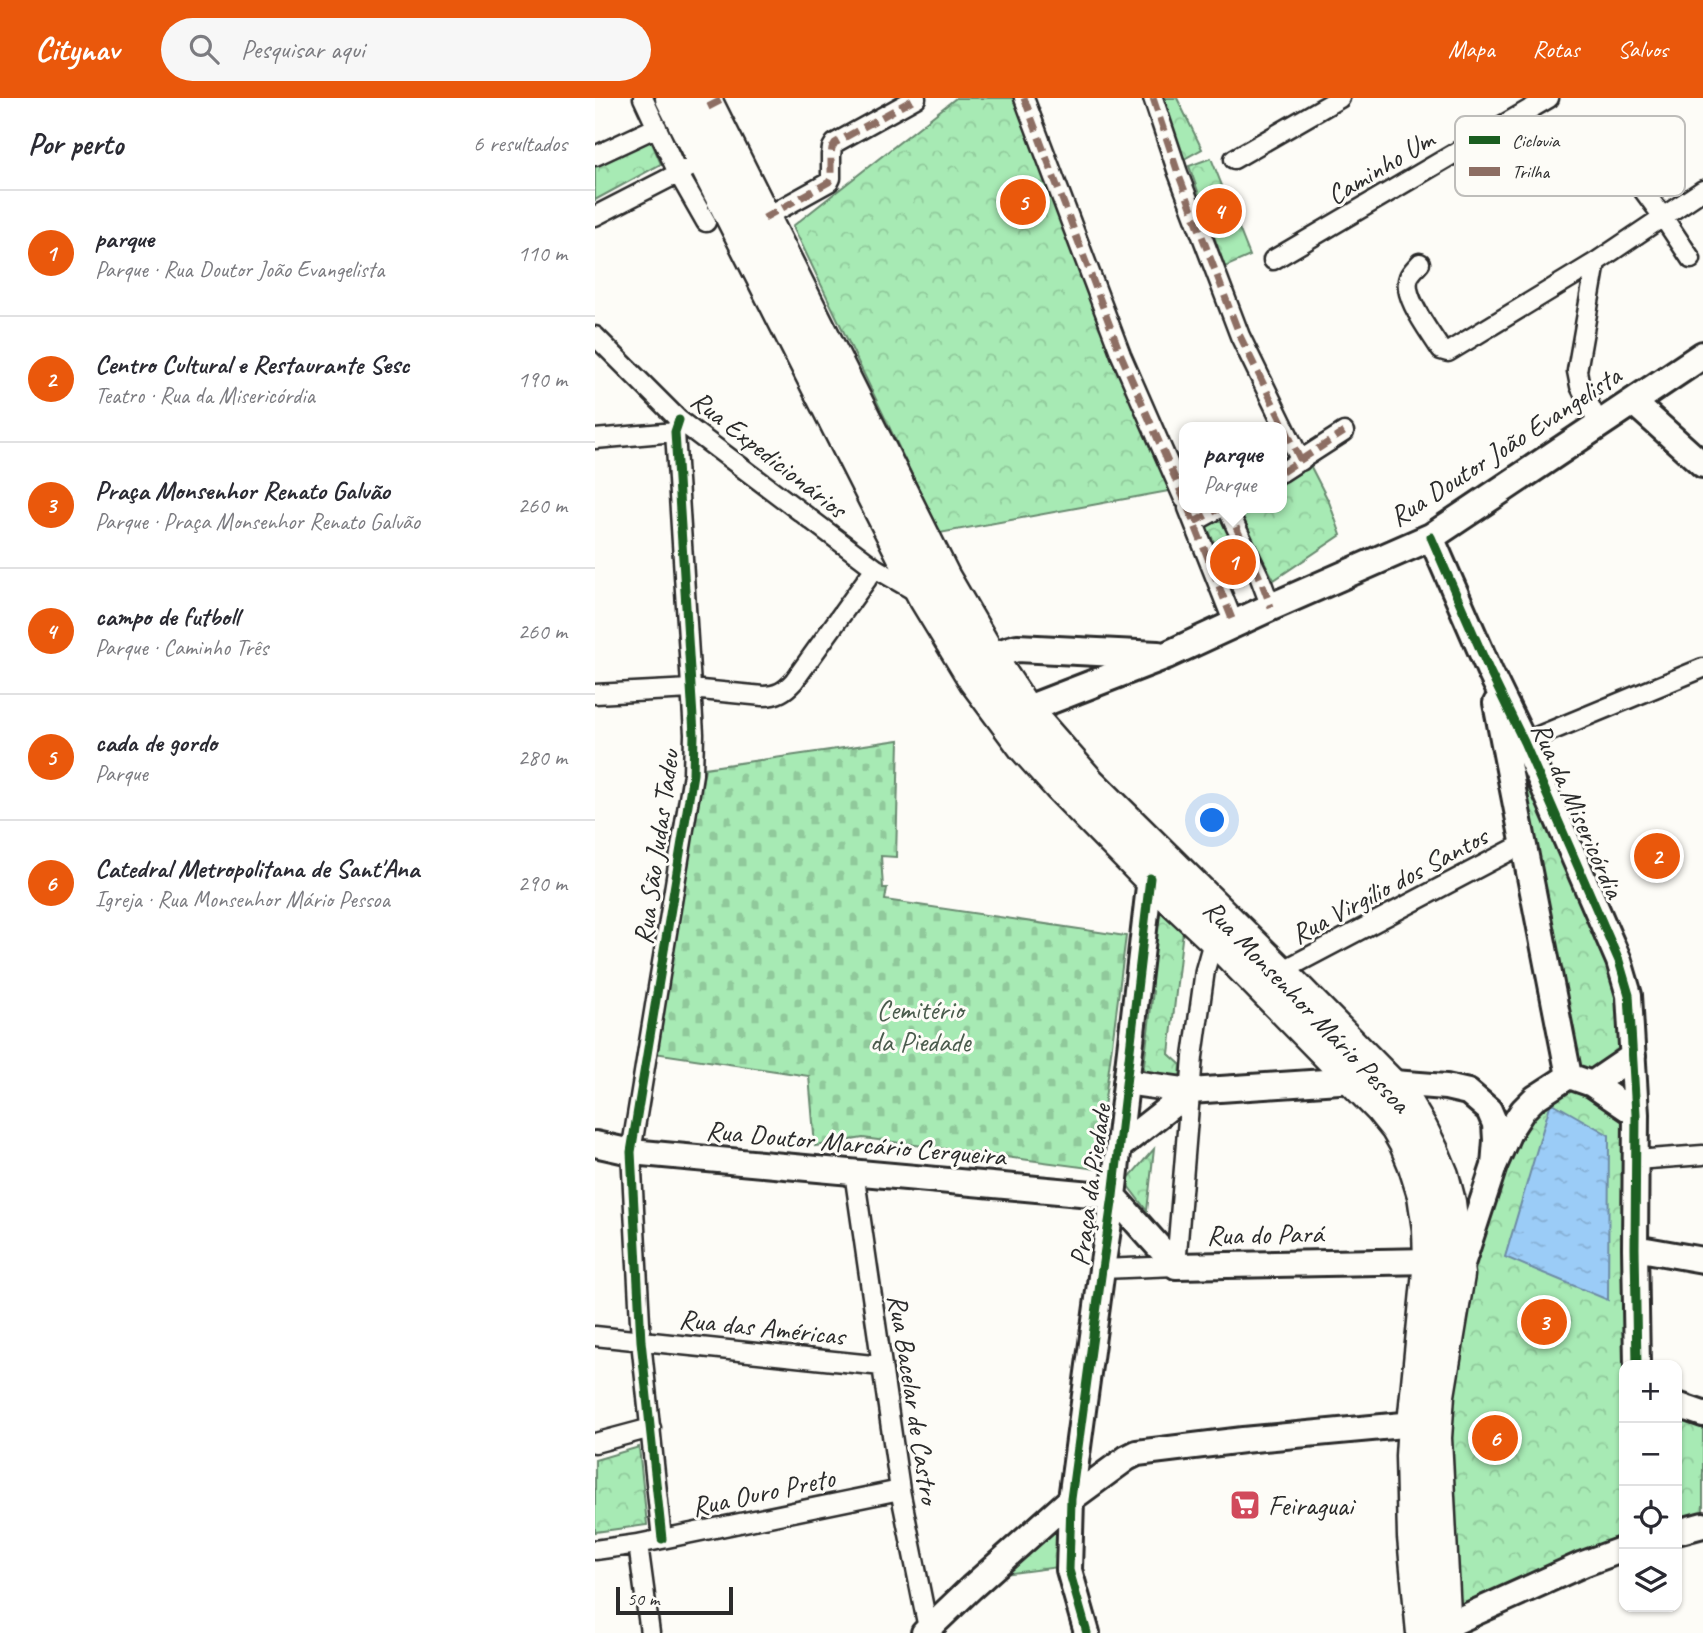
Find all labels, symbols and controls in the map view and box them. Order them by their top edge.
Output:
search box [161,18,651,81]
text: Citynav [35,28,119,70]
icon: search [185,30,223,68]
text: Pesquisar aqui [241,33,365,66]
text: Mapa [1448,34,1495,64]
text: Rotas [1533,34,1579,64]
text: Salvos [1617,34,1668,64]
legend [1455,116,1685,196]
street label: Caminho Um [1320,120,1442,212]
text: Por perto [28,125,123,163]
text: 6 resultados [473,129,567,158]
text: Ciclovia [1512,129,1561,153]
text: Trilha [1512,160,1551,184]
pin: 5 [1000,176,1046,228]
pin: 4 [1196,185,1242,237]
text: parque [95,222,154,255]
text: 1 [46,239,56,268]
text: 110 m [518,239,567,268]
text: Parque · Rua Doutor João Evangelista [95,255,384,284]
text: Centro Cultural e Restaurante Sesc [95,348,409,381]
street label: Rua Doutor João Evangelista [1383,357,1629,534]
text: 2 [46,365,56,394]
text: 190 m [518,365,567,394]
text: Teatro · Rua da Misericórdia [95,381,315,410]
street label: Rua Expedicionários [684,382,856,527]
popup [1179,422,1287,513]
text: parque [1204,437,1262,470]
text: Parque [1204,470,1256,499]
text: Praça Monsenhor Renato Galvão [95,474,390,507]
text: 3 [46,491,56,520]
text: 260 m [518,491,567,520]
text: Parque · Praça Monsenhor Renato Galvão [95,507,420,536]
pin: 1 [1210,536,1256,588]
text: campo de futboll [95,600,239,633]
text: 4 [46,617,56,646]
text: 260 m [518,617,567,646]
text: Parque · Caminho Três [95,633,268,662]
street label: Rua da Misericórdia [1524,717,1633,905]
text: cada de gordo [95,726,217,759]
text: 5 [46,743,56,772]
text: 280 m [518,743,567,772]
street label: Rua São Judas Tadeu [625,746,687,947]
text: Parque [95,759,148,788]
your location [1195,803,1229,837]
street label: Rua Virgílio dos Santos [1285,817,1495,952]
pin: 2 [1634,830,1680,882]
text: Catedral Metropolitana de Sant'Ana [95,852,419,885]
text: 6 [46,869,56,898]
text: 290 m [518,869,567,898]
text: Igreja · Rua Monsenhor Mário Pessoa [95,885,390,914]
street label: Rua Monsenhor Mário Pessoa [1196,892,1419,1121]
park label: Cemitério da Piedade [870,992,972,1059]
street label: Praça da Piedade [1061,1100,1119,1268]
street label: Rua Doutor Marcário Cerqueira [705,1112,1009,1174]
street label: Rua do Pará [1206,1215,1326,1253]
street label: Rua Bacelar de Castro [880,1292,948,1509]
pin: 3 [1521,1296,1567,1348]
street label: Rua das Américas [677,1301,849,1353]
map controls [1619,1360,1682,1612]
button: + [1619,1360,1682,1423]
pin: 6 [1472,1412,1518,1464]
button: − [1619,1423,1682,1486]
street label: Rua Ouro Preto [689,1459,840,1524]
button: locate [1619,1486,1682,1549]
supermarket icon: Feiraguai [1228,1488,1262,1522]
place label: Feiraguai [1268,1488,1357,1523]
button: layers [1619,1549,1682,1612]
scale bar [616,1584,733,1616]
text: 50 m [627,1587,659,1611]

